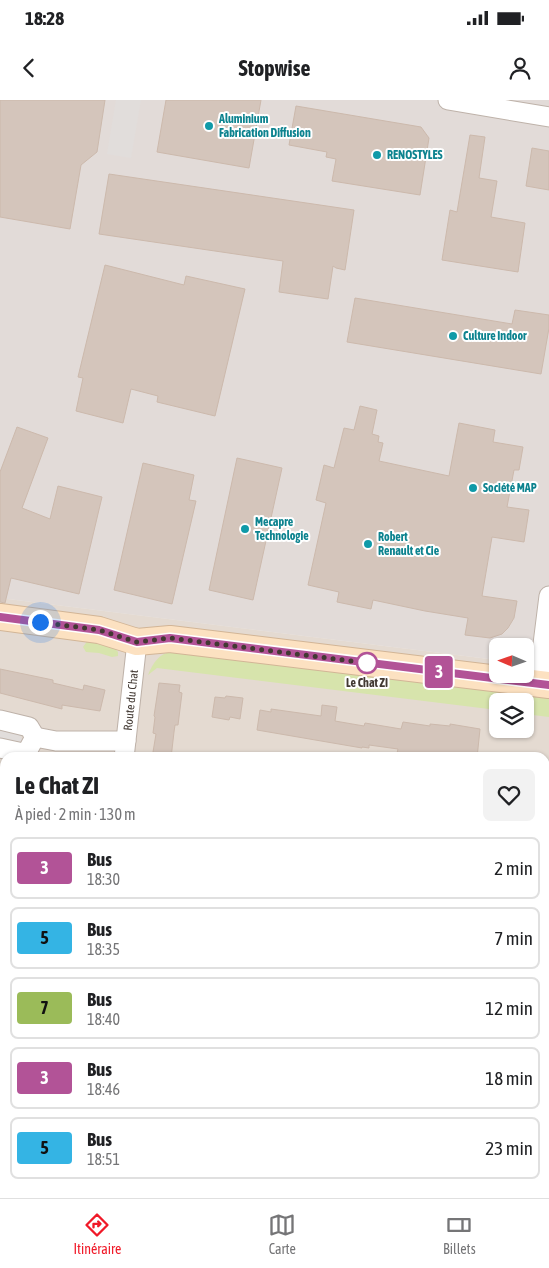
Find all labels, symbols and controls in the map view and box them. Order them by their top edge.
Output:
text: 18:28 [25,7,64,29]
icon: back [15,54,43,82]
icon: person [506,54,534,82]
text: Stopwise [239,55,310,81]
place label: Aluminium Fabrication Diffusion [218,112,311,140]
marker: Aluminium Fabrication Diffusion [203,120,215,132]
place label: RENOSTYLES [387,148,443,162]
marker: RENOSTYLES [371,149,383,161]
place label: Culture Indoor [463,329,527,343]
marker: Culture Indoor [447,330,459,342]
place label: Société MAP [483,481,537,495]
marker: Société MAP [467,482,479,494]
place label: Mecapre Technologie [255,515,309,543]
marker: Mecapre Technologie [239,523,251,535]
place label: Robert Renault et Cie [378,530,440,558]
marker: Robert Renault et Cie [362,538,374,550]
your location [28,610,53,635]
north arrow [489,638,534,682]
map controls [489,638,534,738]
marker: Le Chat ZI [356,652,378,674]
line badge: 3 [423,656,455,688]
text: 3 [435,661,443,682]
street label: Route du Chat [121,668,141,731]
place label: Le Chat ZI [346,676,388,690]
button: layers [489,693,534,738]
button: heart [483,769,535,821]
text: Le Chat ZI [15,772,99,799]
text: À pied · 2 min · 130 m [15,805,136,823]
text: Bus [87,848,112,870]
text: 3 [40,857,49,878]
text: 2 min [494,857,533,879]
text: 18:30 [87,870,120,888]
text: Bus [87,918,112,940]
text: 5 [40,927,49,948]
text: 7 min [494,927,533,949]
text: 18:35 [87,940,120,958]
text: Bus [87,988,112,1010]
text: 7 [40,997,49,1018]
text: 12 min [485,997,533,1019]
text: 18:40 [87,1010,120,1028]
text: Bus [87,1058,112,1080]
text: 3 [40,1067,49,1088]
text: 18 min [485,1067,533,1089]
text: 18:46 [87,1080,120,1098]
text: Bus [87,1128,112,1150]
text: 5 [40,1137,49,1158]
text: 23 min [485,1137,533,1159]
text: 18:51 [87,1150,120,1168]
tab: Itinéraire [73,1211,121,1257]
tab: Carte [268,1211,296,1257]
tab: Billets [443,1211,476,1257]

